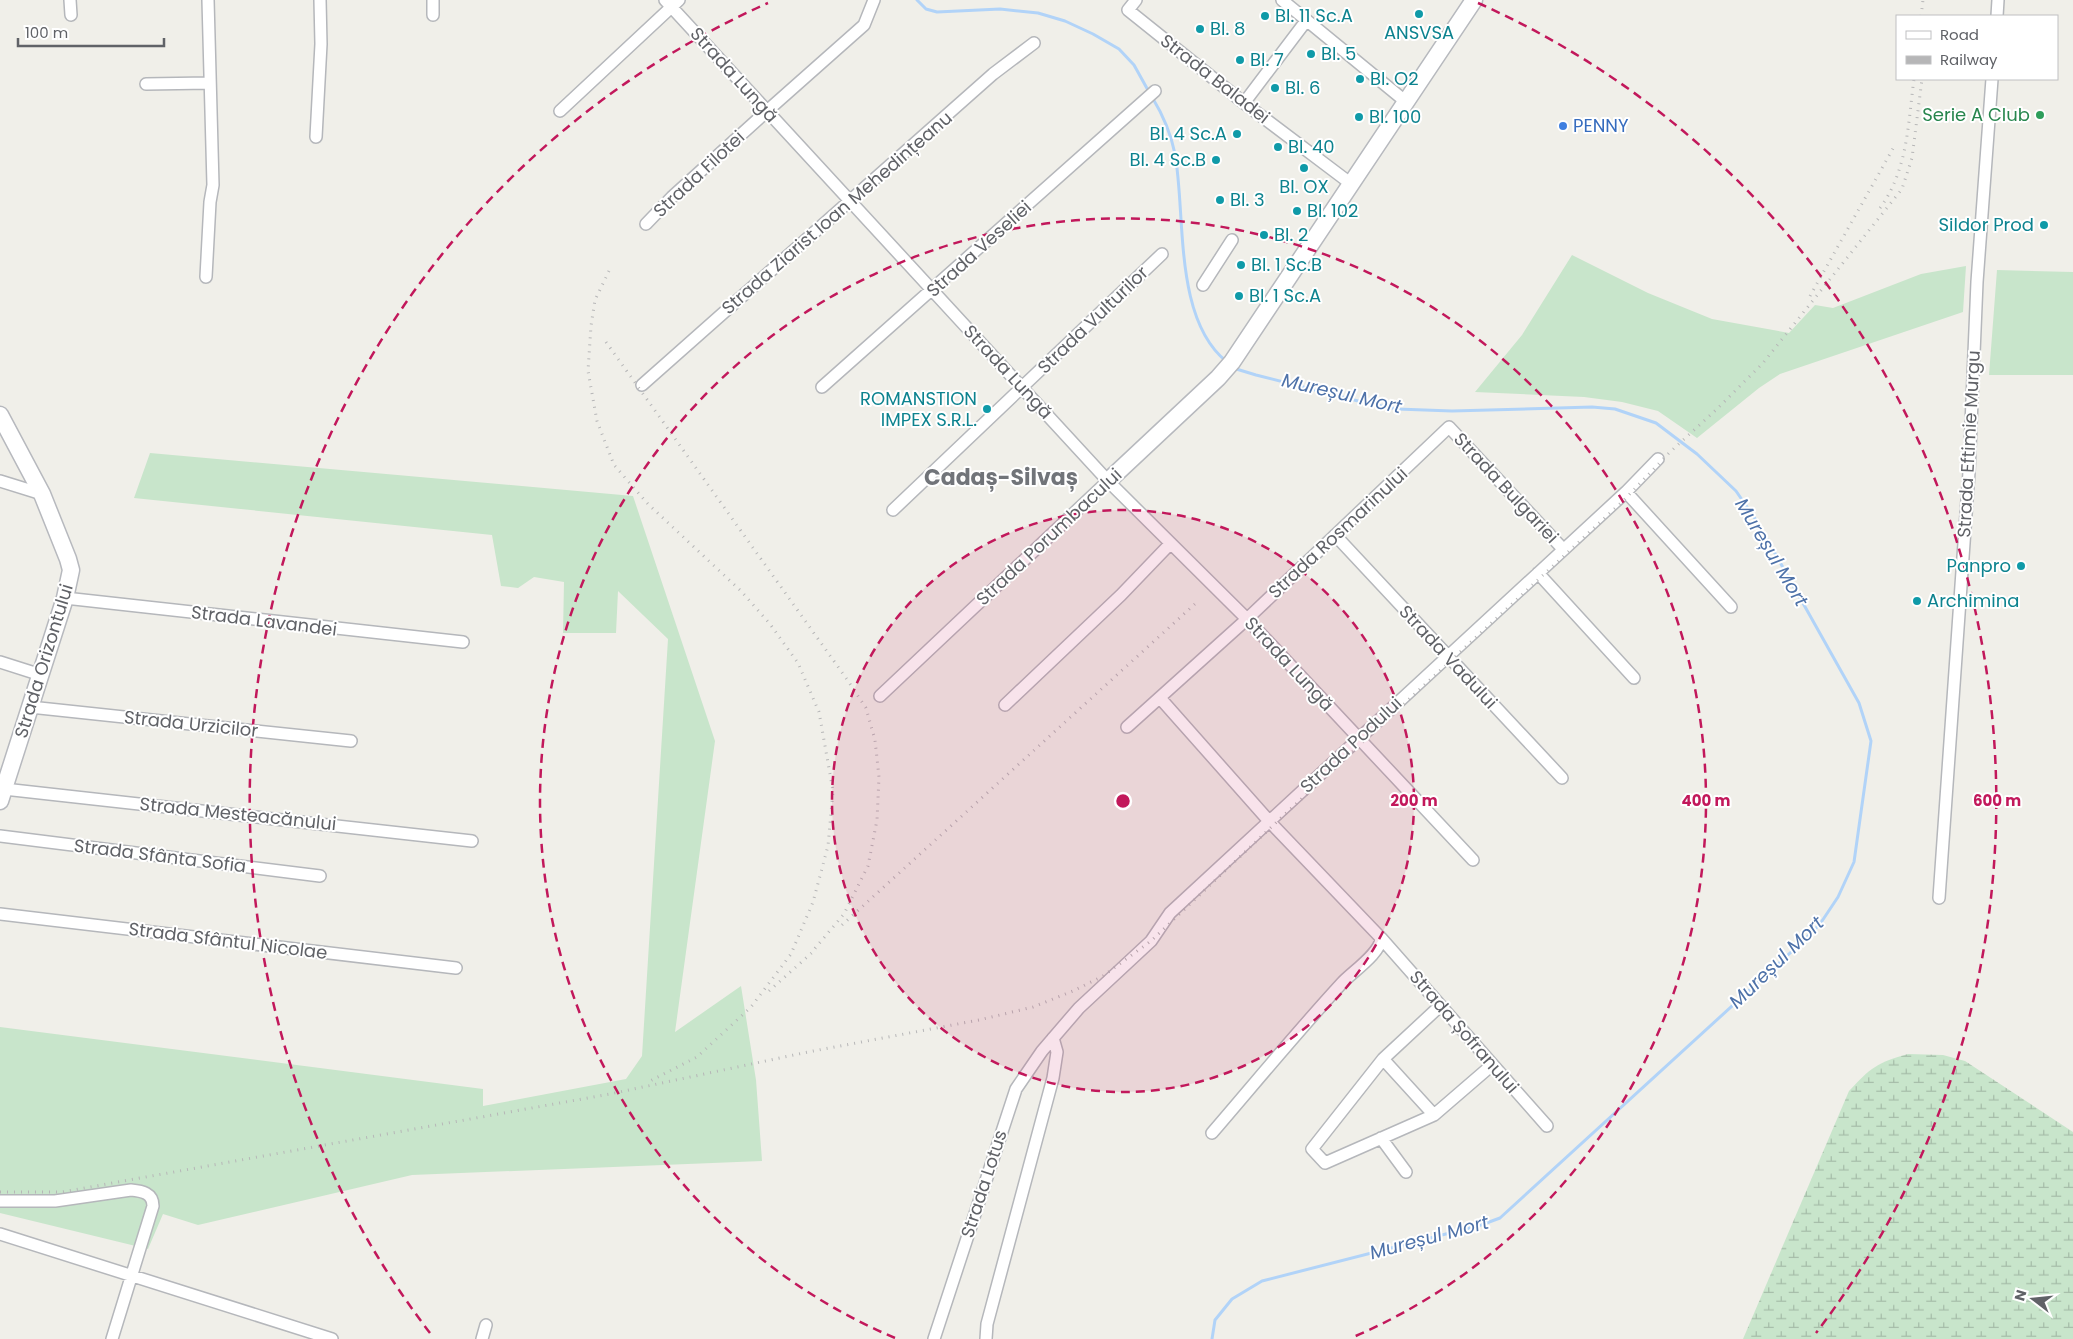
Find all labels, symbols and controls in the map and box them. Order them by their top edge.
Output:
place label: Bl. 11 Sc.A [1275,3,1353,28]
marker: ANSVSA [1413,8,1425,20]
marker: Bl. 11 Sc.A [1259,10,1271,22]
scale bar [18,15,164,47]
legend [1896,15,2058,80]
place label: Bl. 8 [1210,16,1245,41]
place label: ANSVSA [1384,20,1454,45]
text: 100 m [25,22,68,43]
street label: Strada Lungă [685,22,784,128]
marker: Bl. 8 [1194,23,1206,35]
text: Road [1940,24,1979,45]
street label: Strada Baladei [1155,28,1275,129]
place label: Bl. 5 [1321,41,1356,66]
place label: Bl. 7 [1250,47,1284,72]
marker: Bl. 5 [1305,48,1317,60]
text: Railway [1940,49,1998,70]
marker: Bl. 7 [1234,54,1246,66]
place label: Bl. O2 [1370,66,1419,91]
marker: Bl. O2 [1354,73,1366,85]
place label: Bl. 6 [1285,75,1320,100]
marker: Bl. 6 [1269,82,1281,94]
place label: Serie A Club [1922,102,2030,127]
place label: Bl. 100 [1369,104,1421,129]
street label: Strada Ziarist Ioan Mehedințeanu [716,105,957,320]
marker: Serie A Club [2034,109,2046,121]
marker: Bl. 100 [1353,111,1365,123]
place label: PENNY [1573,113,1629,138]
marker: PENNY [1557,120,1569,132]
place label: Bl. 4 Sc.A [1149,121,1227,146]
street label: Strada Filotei [647,125,750,223]
marker: Bl. 4 Sc.A [1231,128,1243,140]
place label: Bl. 40 [1288,134,1335,159]
marker: Bl. 40 [1272,141,1284,153]
place label: Bl. 4 Sc.B [1130,147,1206,172]
marker: Bl. 4 Sc.B [1210,154,1222,166]
marker: Bl. OX [1298,162,1310,174]
place label: Bl. OX [1279,174,1329,199]
place label: Bl. 3 [1230,187,1265,212]
marker: Bl. 3 [1214,194,1226,206]
street label: Strada Veseliei [921,195,1037,303]
place label: Bl. 102 [1307,198,1358,223]
marker: Bl. 102 [1291,205,1303,217]
place label: Sildor Prod [1939,212,2034,237]
marker: Sildor Prod [2038,219,2050,231]
place label: Bl. 2 [1274,222,1308,247]
marker: Bl. 2 [1258,229,1270,241]
place label: Bl. 1 Sc.B [1251,252,1322,277]
marker: Bl. 1 Sc.B [1235,259,1247,271]
street label: Strada Vulturilor [1032,260,1154,379]
place label: Bl. 1 Sc.A [1249,283,1321,308]
marker: Bl. 1 Sc.A [1233,290,1245,302]
street label: Strada Lungă [958,319,1059,424]
street label: Strada Eftimie Murgu [1951,350,1986,538]
water label: Mureșul Mort [1279,367,1406,421]
place label: ROMANSTION IMPEX S.R.L. [860,386,977,432]
marker: ROMANSTION IMPEX S.R.L. [981,403,993,415]
street label: Strada Bulgariei [1448,427,1564,549]
street label: Strada Rosmarinului [1262,461,1413,604]
district label: Cadaș-Silvaș [924,462,1078,493]
street label: Strada Porumbacului [970,462,1127,611]
water label: Mureșul Mort [1728,493,1815,613]
place label: Panpro [1946,553,2011,578]
marker: Panpro [2015,560,2027,572]
street label: Strada Orizontului [8,581,79,741]
place label: Archimina [1927,588,2019,613]
marker: Archimina [1911,595,1923,607]
street label: Strada Lavandei [190,599,338,642]
street label: Strada Vadului [1394,599,1503,714]
street label: Strada Lungă [1239,611,1340,716]
street label: Strada Podului [1294,691,1407,799]
street label: Strada Urzicilor [123,704,260,743]
text: 200 m [1390,790,1438,811]
text: 400 m [1682,790,1731,811]
text: 600 m [1973,790,2021,811]
street label: Strada Mesteacănului [138,791,338,836]
centre of rings [1114,792,1132,810]
street label: Strada Sfânta Sofia [72,833,248,878]
water label: Mureșul Mort [1723,909,1830,1015]
street label: Strada Sfântul Nicolae [127,916,329,965]
street label: Strada Șofranului [1404,965,1525,1099]
street label: Strada Lotus [954,1127,1013,1241]
water label: Mureșul Mort [1367,1208,1493,1266]
north arrow [2008,1274,2058,1324]
text: N [2009,1288,2032,1303]

